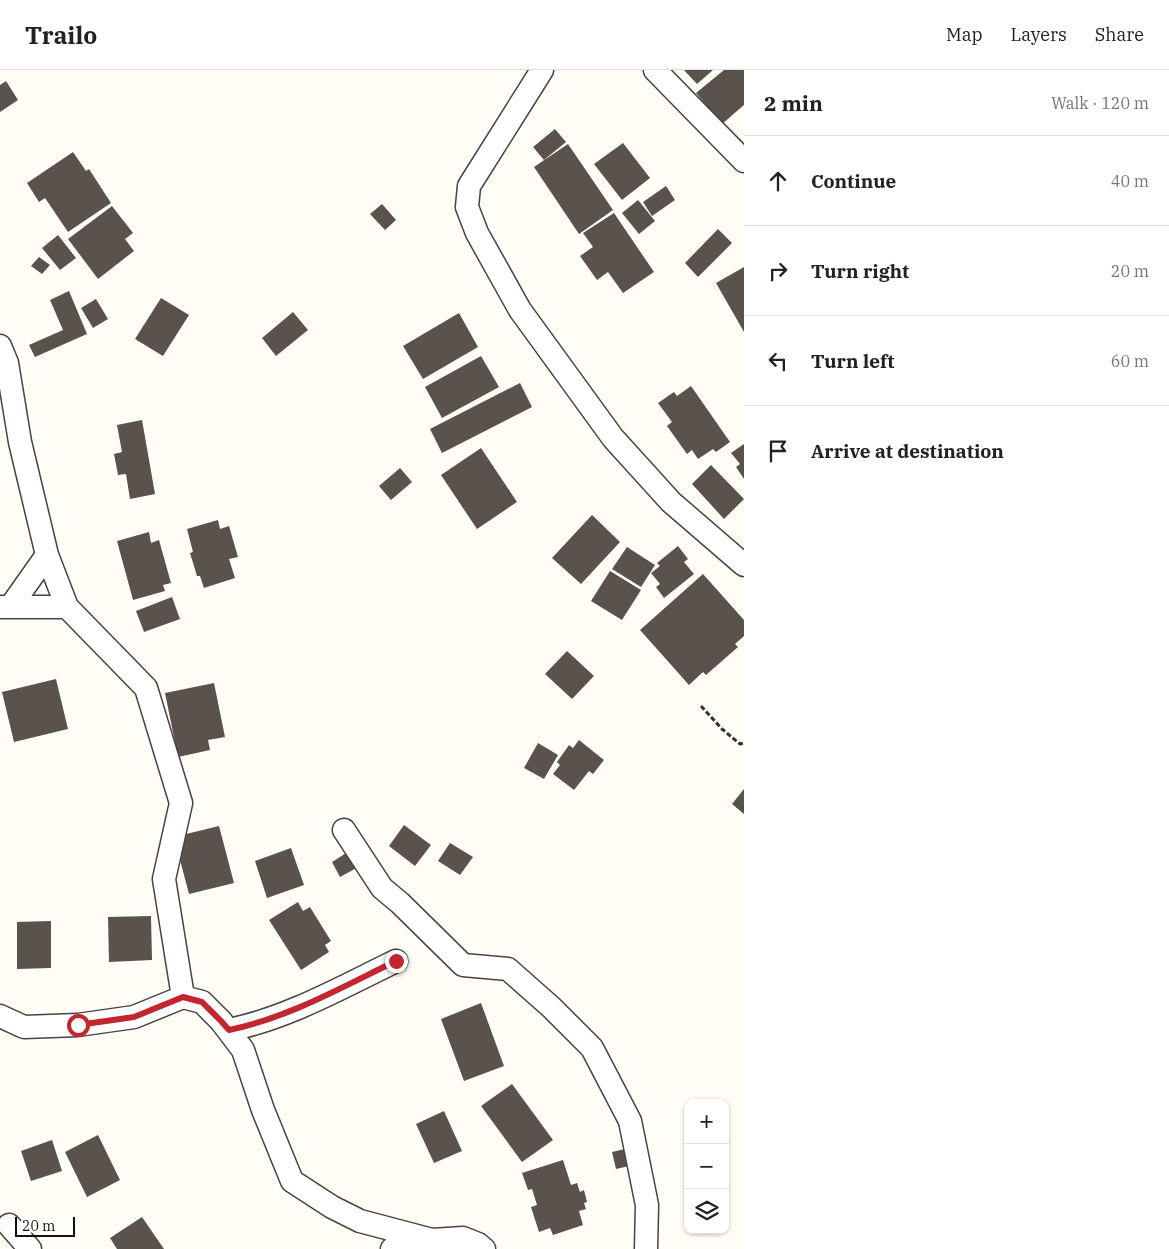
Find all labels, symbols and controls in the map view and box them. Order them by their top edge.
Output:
text: Trailo [25,19,97,51]
text: Map [946,23,983,46]
text: Layers [1011,23,1067,46]
text: Share [1095,23,1144,46]
text: 2 min [764,89,823,117]
text: Walk · 120 m [1051,93,1149,113]
icon: ahead [764,167,792,195]
text: Continue [811,169,896,193]
text: 40 m [1111,171,1149,191]
icon: right [764,257,792,285]
text: Turn right [811,259,909,283]
text: 20 m [1111,261,1149,281]
icon: left [764,347,792,375]
text: Turn left [811,349,894,373]
text: 60 m [1111,351,1149,371]
icon: arrive [764,437,792,465]
text: Arrive at destination [811,439,1004,463]
route end [385,950,408,973]
route start [67,1014,90,1037]
map controls [684,1099,729,1234]
button: + [684,1099,729,1144]
button: − [684,1144,729,1189]
button: layers [684,1189,729,1234]
scale bar [15,1214,75,1237]
text: 20 m [22,1217,55,1235]

